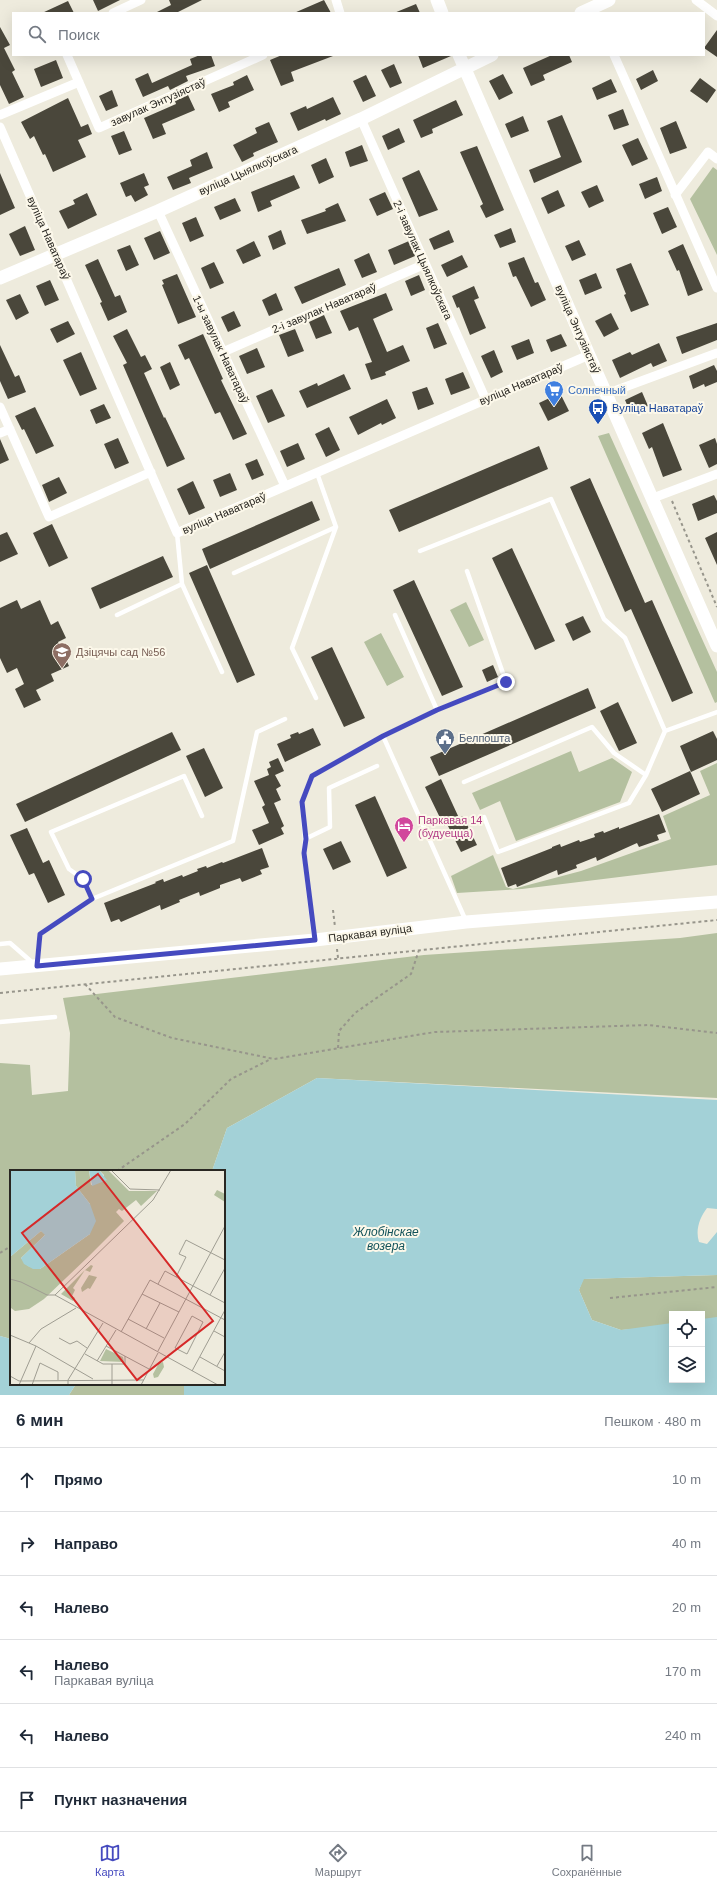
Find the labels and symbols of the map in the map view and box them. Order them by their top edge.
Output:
street label: завулак Энтузіястаў [109,75,208,128]
street label: вуліца Цыялкоўскага [197,142,300,197]
street label: вуліца Наватараў [25,195,73,282]
street label: 2-і завулак Цыялкоўскага [391,199,455,322]
street label: 2-і завулак Наватараў [270,280,378,335]
street label: вуліца Энтузіястаў [553,283,603,375]
street label: 1-ы завулак Наватараў [191,293,251,405]
street label: вуліца Наватараў [477,361,565,407]
supermarket icon: Солнечный [543,379,565,407]
place label: Солнечный [568,384,626,396]
bus stop icon: Вуліца Наватараў [587,397,609,425]
place label: Вуліца Наватараў [612,402,704,414]
street label: вуліца Наватараў [180,490,268,536]
school or university icon: Дзіцячы сад №56 [51,641,73,669]
place label: Дзіцячы сад №56 [76,646,165,658]
route end [497,673,515,691]
public building icon: Белпошта [434,727,456,755]
place label: Белпошта [459,732,511,744]
place label: Паркавая 14 (будуецца) [418,814,482,839]
hotel icon: Паркавая 14 (будуецца) [393,815,415,843]
route start [74,870,92,888]
street label: Паркавая вуліца [327,922,413,944]
inset map [10,1170,225,1385]
water label: Жлобінскае возера [352,1225,419,1253]

